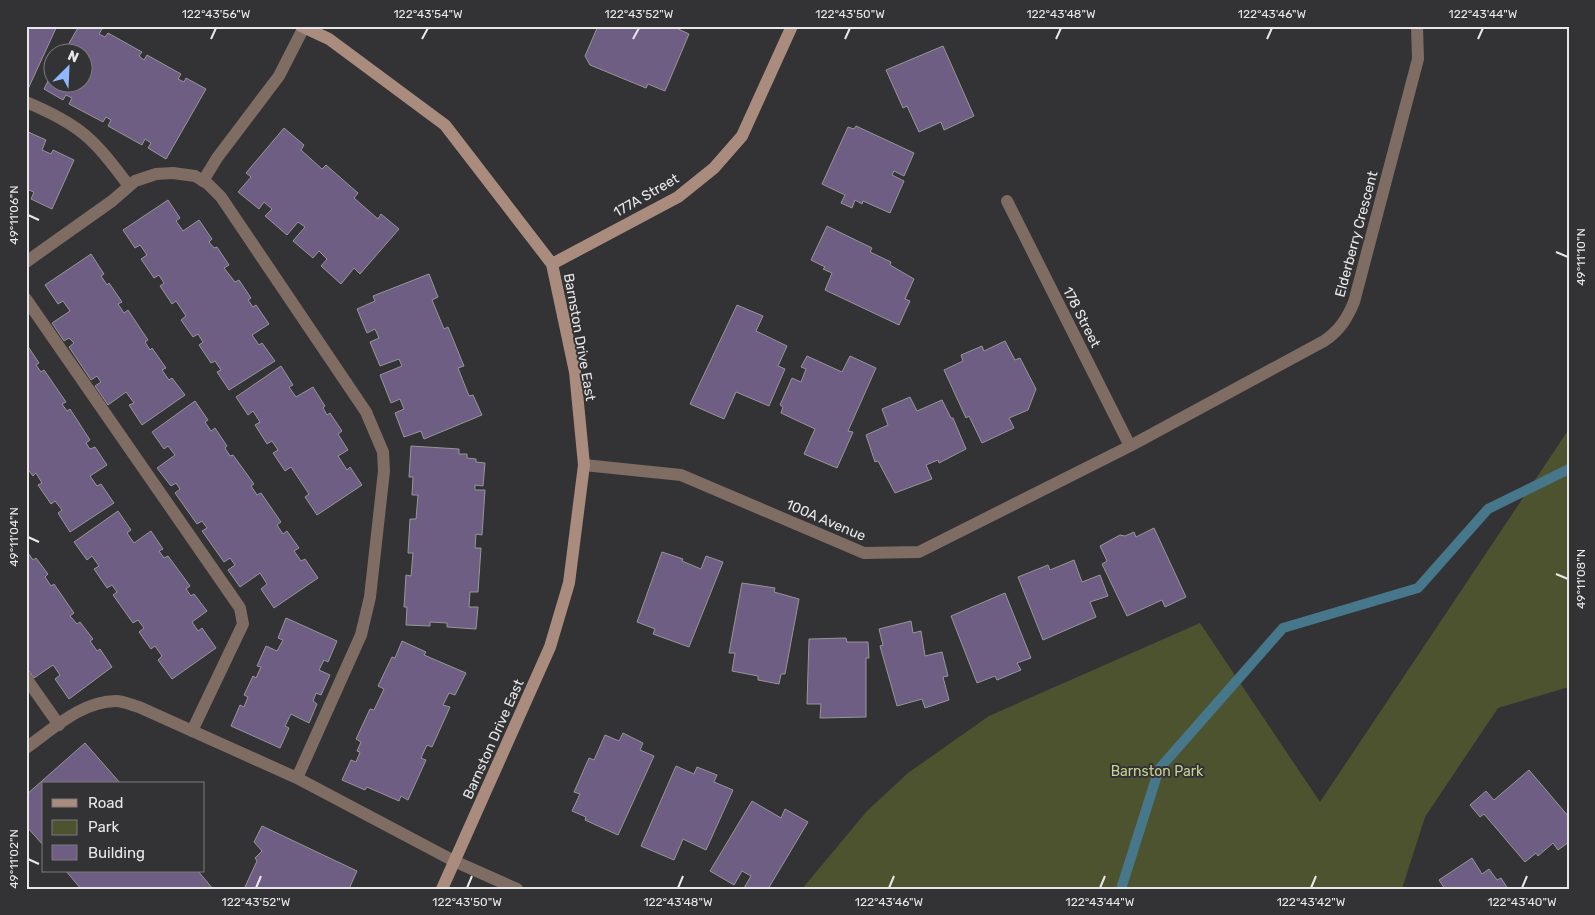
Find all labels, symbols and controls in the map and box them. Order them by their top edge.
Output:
text: 122°43'56"W [182,7,251,21]
text: 122°43'54"W [393,7,463,21]
text: 122°43'52"W [605,7,674,21]
text: 122°43'50"W [815,7,885,21]
text: 122°43'48"W [1026,7,1096,21]
text: 122°43'46"W [1238,7,1307,21]
text: 122°43'44"W [1449,7,1518,21]
north arrow [42,42,92,92]
text: N [65,47,81,66]
street label: Elderberry Crescent [1331,169,1382,299]
street label: 177A Street [611,170,682,221]
text: 49°11'06"N [7,185,21,245]
text: 49°11'10"N [1574,228,1588,286]
street label: Barnston Drive East [560,272,599,403]
street label: 178 Street [1059,284,1104,351]
street label: 100A Avenue [783,496,868,545]
text: 49°11'04"N [7,507,21,567]
text: 49°11'08"N [1574,549,1588,609]
street label: Barnston Drive East [459,676,528,802]
park label: Barnston Park [1111,763,1204,780]
legend [42,782,205,872]
text: Road [88,794,124,812]
text: Park [88,818,119,836]
text: 49°11'02"N [7,829,21,889]
text: Building [88,844,145,862]
text: 122°43'52"W [222,895,291,909]
text: 122°43'50"W [432,895,502,909]
text: 122°43'48"W [643,895,713,909]
text: 122°43'46"W [855,895,924,909]
text: 122°43'44"W [1066,895,1135,909]
text: 122°43'42"W [1277,895,1346,909]
text: 122°43'40"W [1487,895,1557,909]

